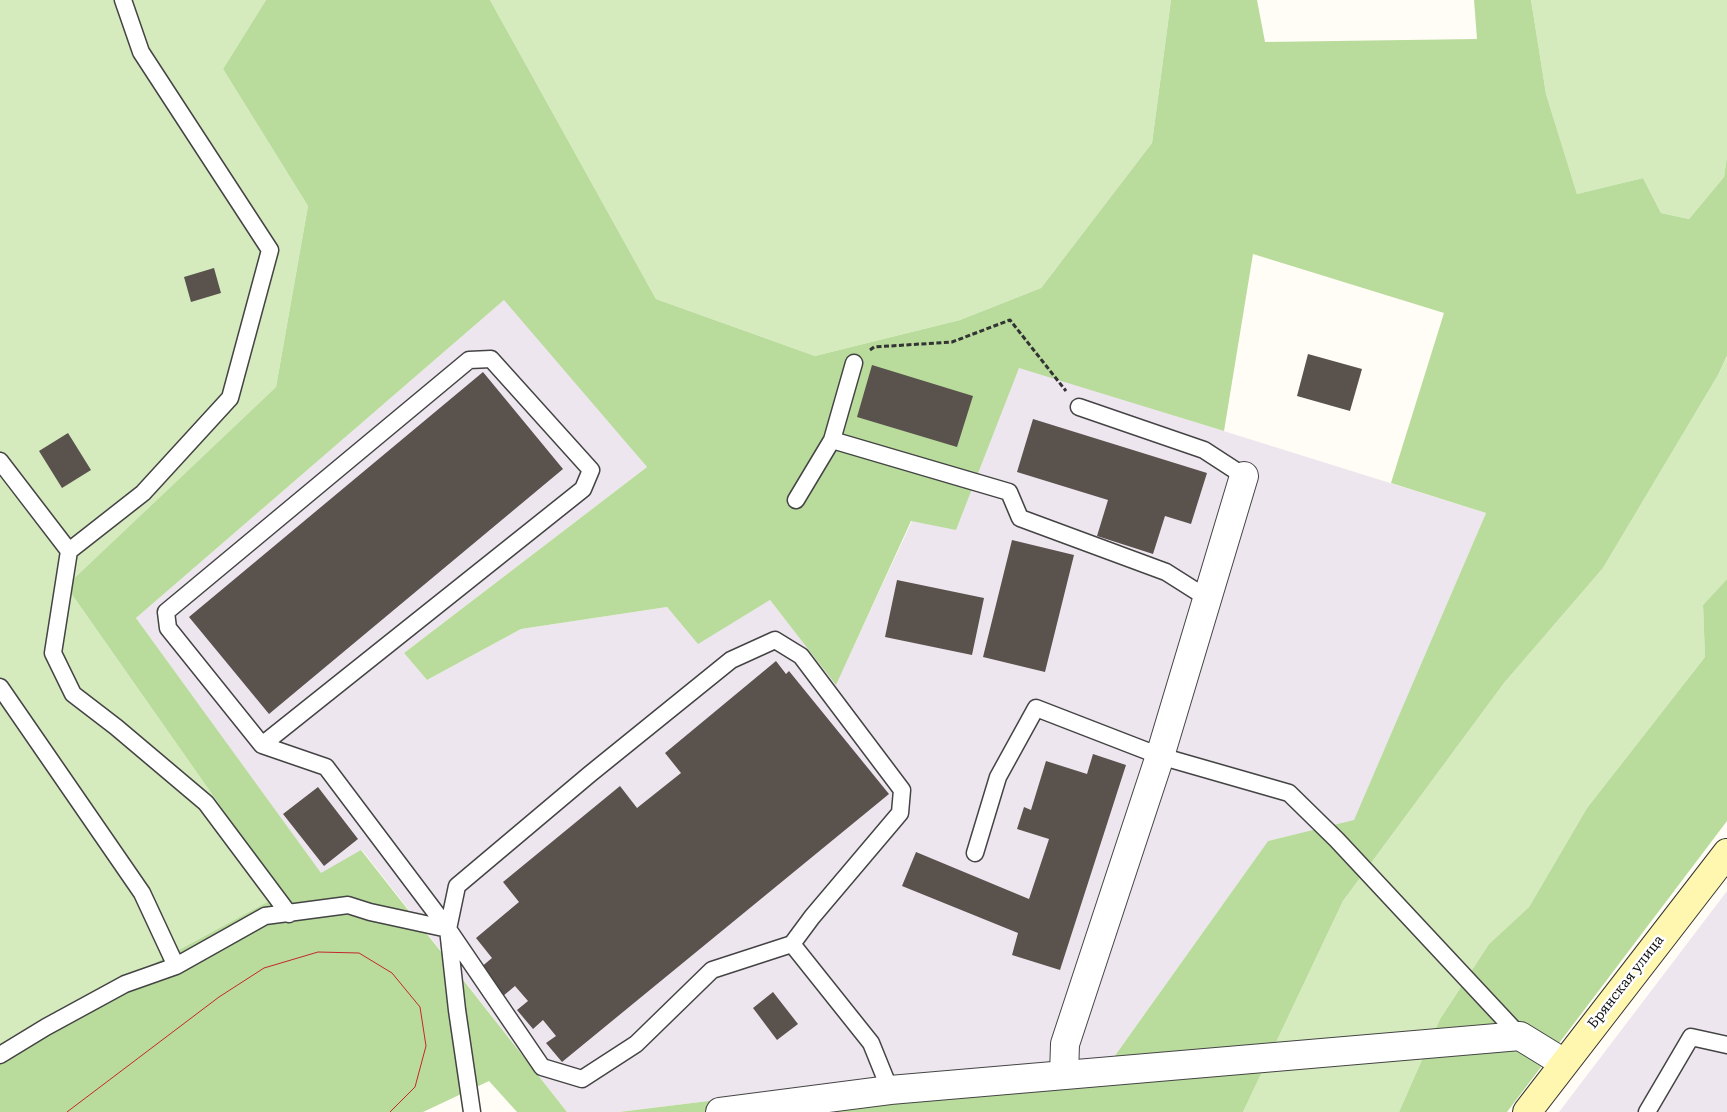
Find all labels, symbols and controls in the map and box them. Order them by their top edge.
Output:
street label: Брянская улица [1585,932,1667,1032]

